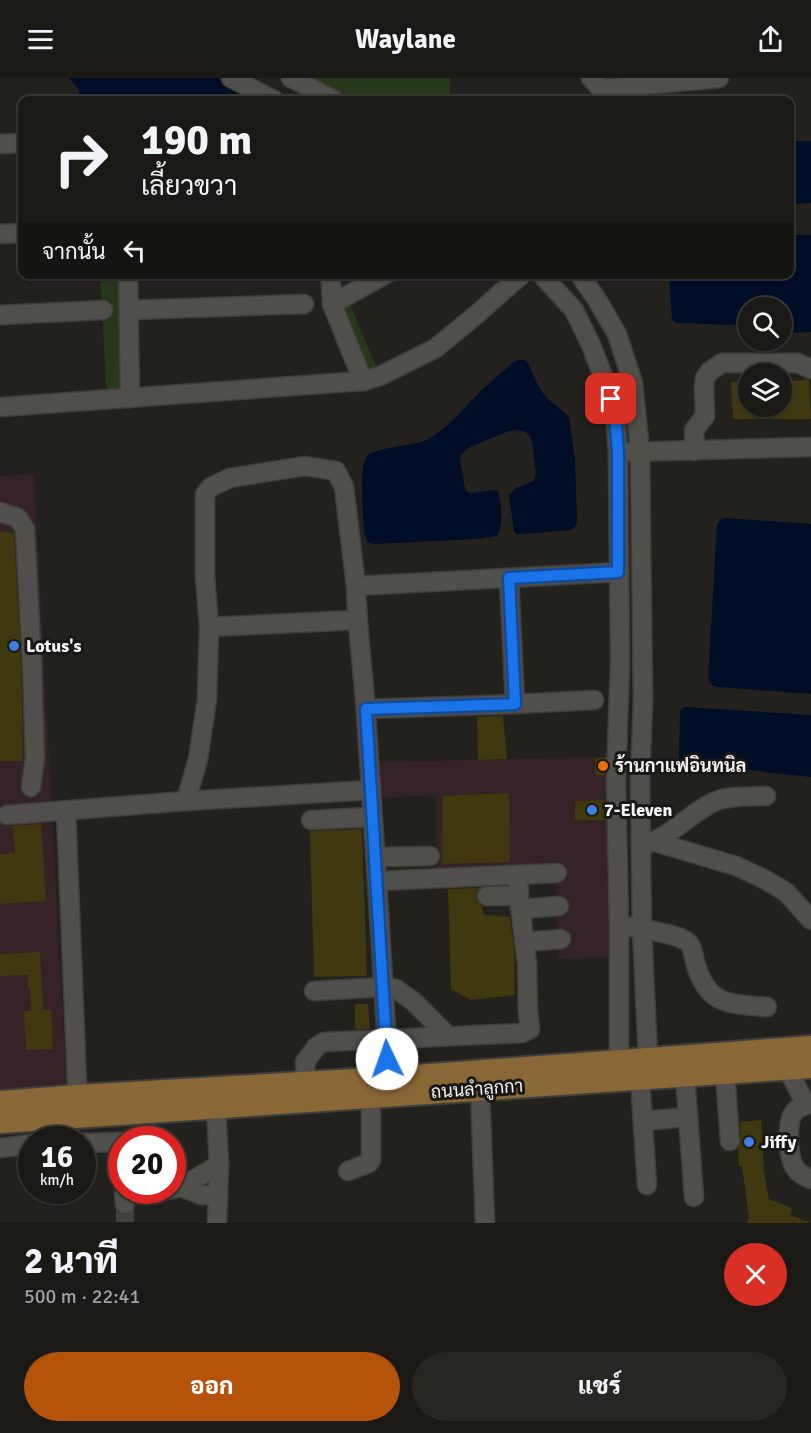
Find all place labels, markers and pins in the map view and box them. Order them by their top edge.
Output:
pin [585,373,636,424]
place label: Lotus's [26,635,81,657]
marker: Lotus's [7,639,21,653]
place label: ร้านกาแฟอินทนิล [615,754,746,777]
marker: ร้านกาแฟอินทนิล [596,759,610,773]
place label: 7-Eleven [604,799,672,821]
marker: 7-Eleven [585,803,599,817]
place label: Jiffy [761,1131,796,1153]
marker: Jiffy [742,1135,756,1149]

